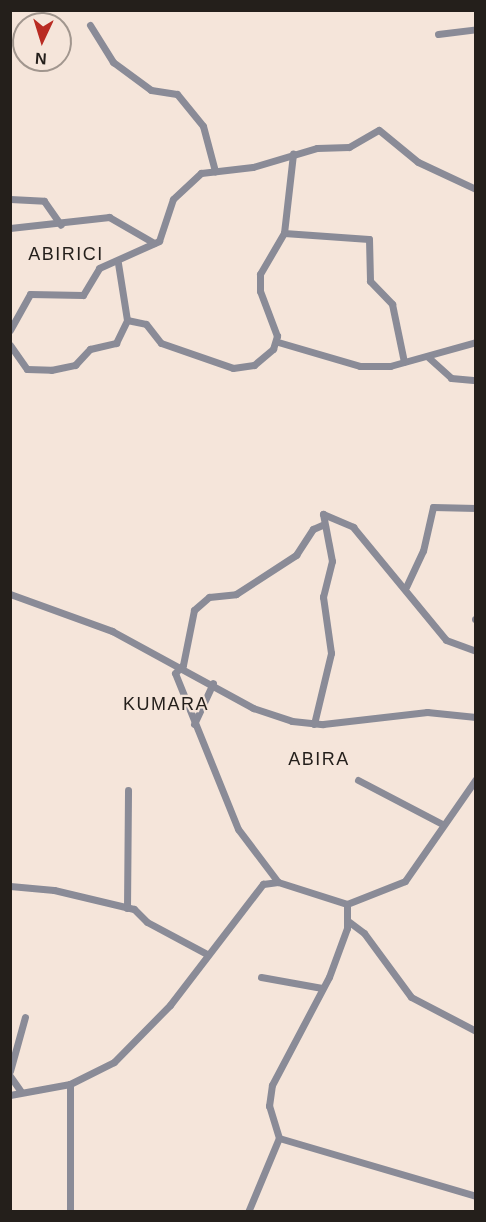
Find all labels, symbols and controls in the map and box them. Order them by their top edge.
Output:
north arrow [12,12,72,72]
text: N [34,50,47,67]
district label: ABIRICI [28,243,104,265]
district label: KUMARA [123,693,209,715]
district label: ABIRA [288,748,350,770]

